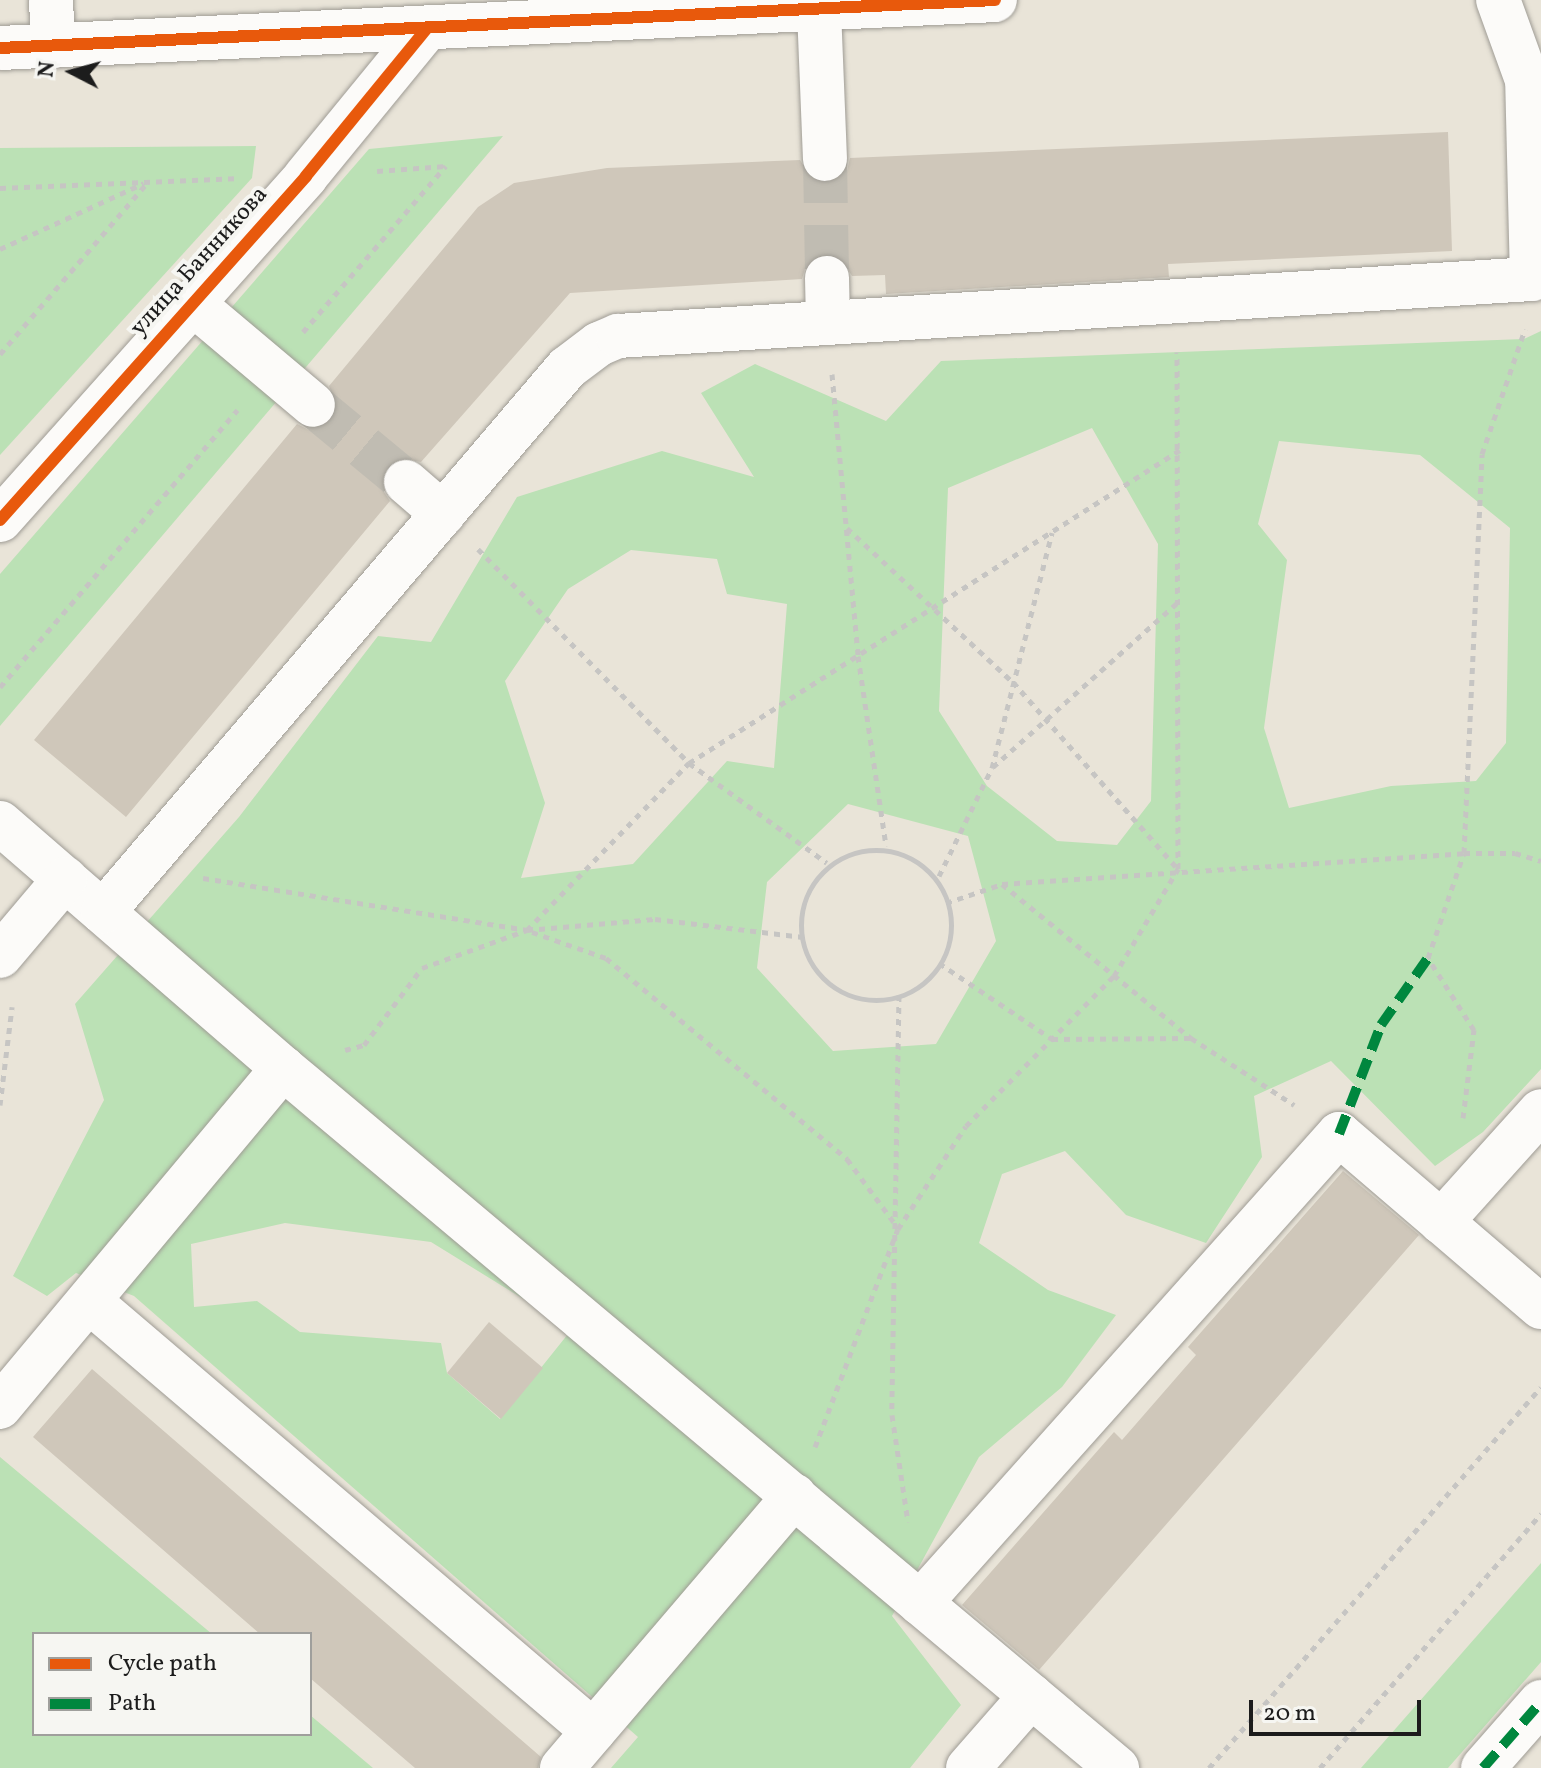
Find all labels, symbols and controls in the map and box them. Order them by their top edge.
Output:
north arrow [32,32,112,112]
text: N [31,60,64,79]
street label: улица Банникова [125,181,275,343]
legend [32,1632,312,1736]
text: Cycle path [108,1647,217,1681]
scale bar [1253,1684,1425,1734]
text: Path [108,1687,156,1721]
text: 20 m [1263,1697,1316,1731]

